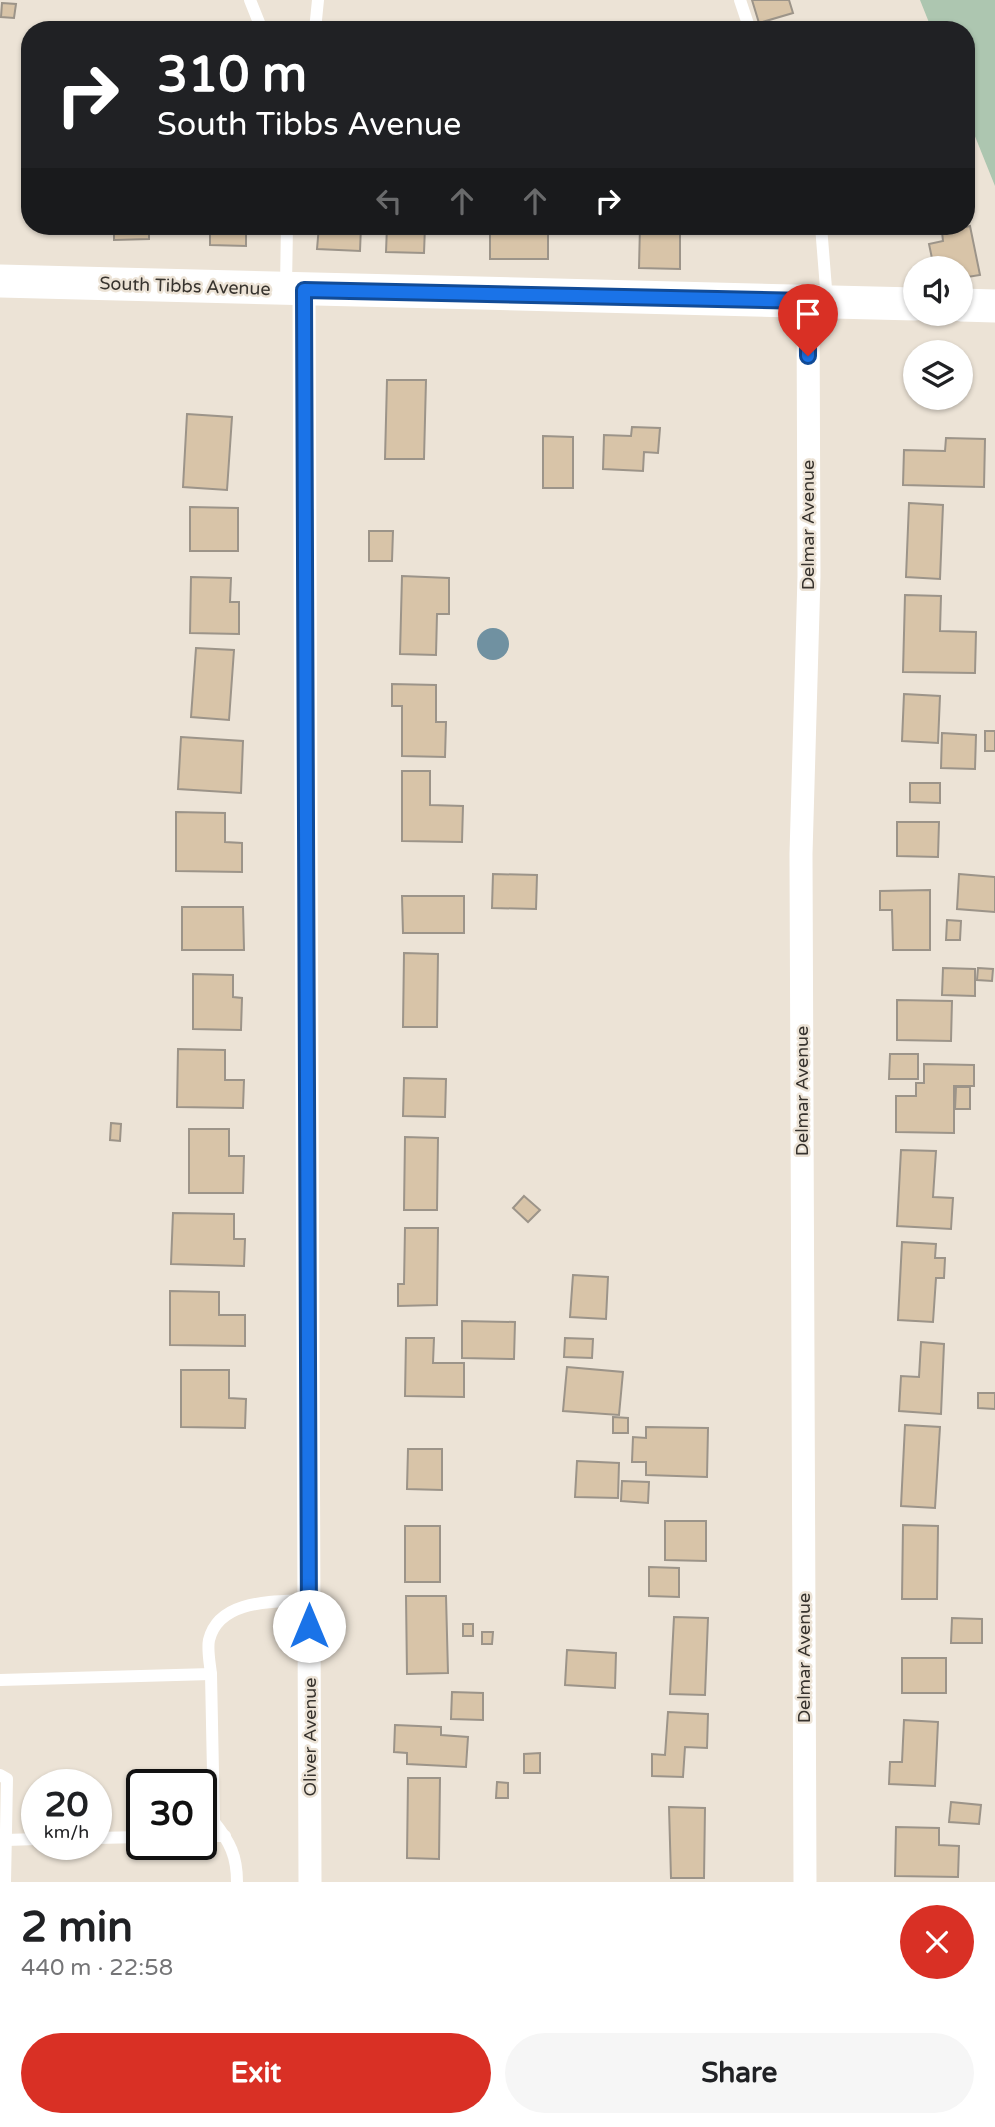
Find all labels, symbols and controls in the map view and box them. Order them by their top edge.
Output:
text: 310 m [157,46,307,105]
icon: right [42,49,133,140]
text: South Tibbs Avenue [157,106,461,144]
icon: left [370,182,408,220]
icon: ahead [443,182,481,220]
icon: ahead [516,182,554,220]
icon: right [589,182,627,220]
map controls [903,256,973,410]
button: sound [903,256,973,326]
street label: South Tibbs Avenue [99,272,271,300]
pin [778,284,838,356]
icon: arrive [789,295,827,333]
button: layers [903,340,973,410]
street label: Delmar Avenue [797,460,819,590]
street label: Delmar Avenue [791,1026,813,1156]
position arrow [272,1589,346,1663]
street label: Delmar Avenue [793,1593,815,1723]
street label: Oliver Avenue [299,1677,321,1797]
speed limit sign: 30 [126,1769,217,1860]
text: 20 [45,1784,88,1826]
text: km/h [44,1821,89,1843]
text: 2 min [21,1902,133,1953]
button: close [900,1905,974,1979]
text: 440 m · 22:58 [21,1954,173,1982]
button: Exit [21,2033,491,2113]
button: Share [505,2033,974,2113]

